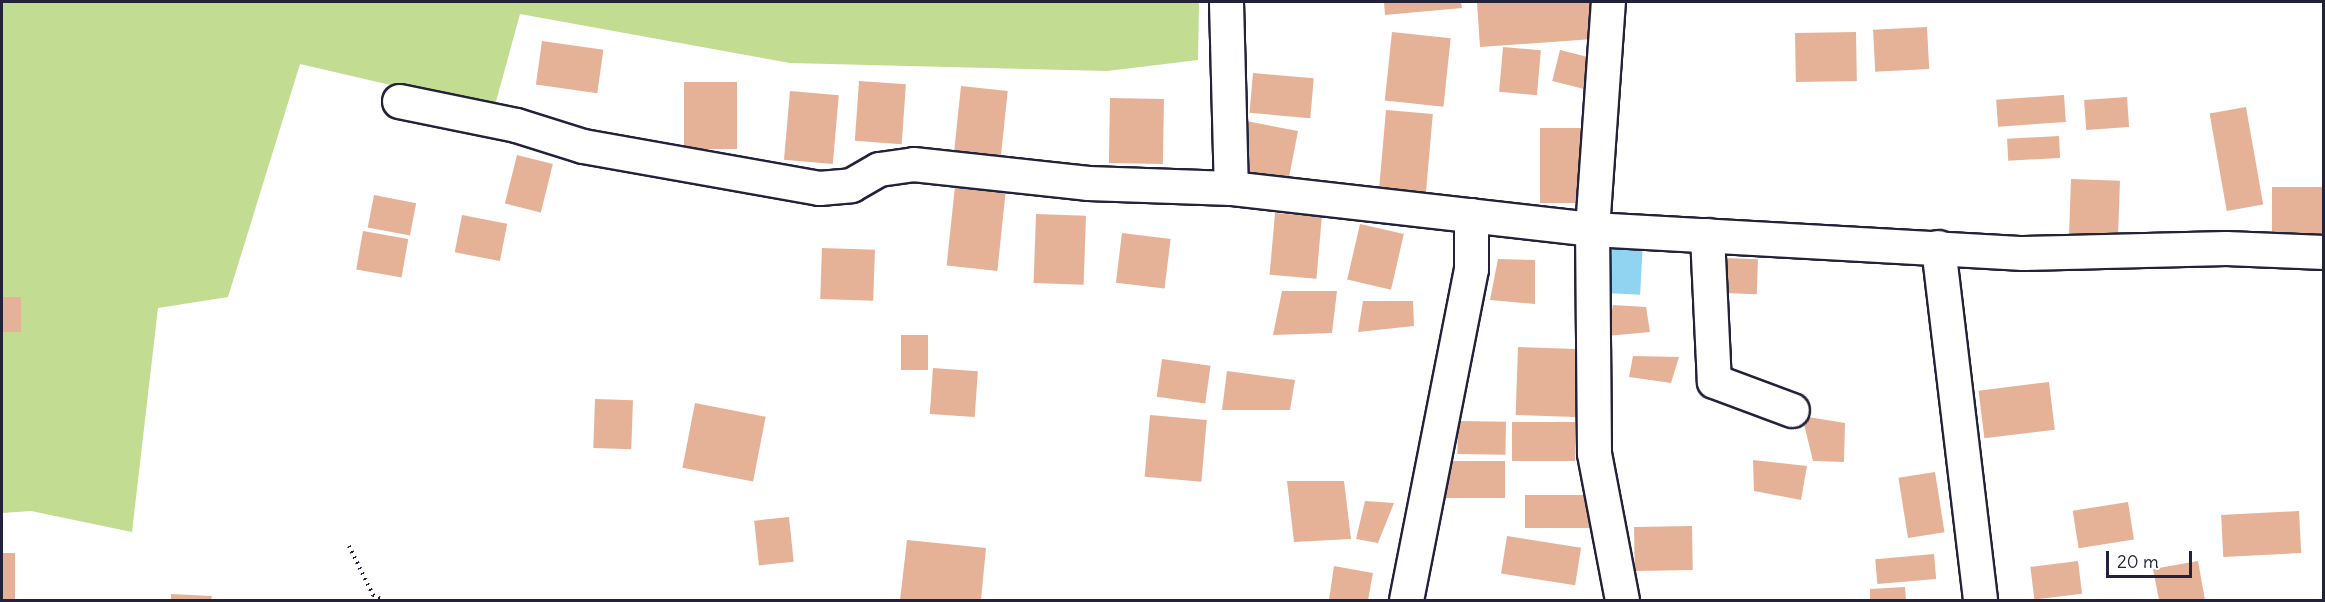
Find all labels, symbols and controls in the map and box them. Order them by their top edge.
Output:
scale bar [2109,539,2194,577]
text: 20 m [2117,550,2159,573]

